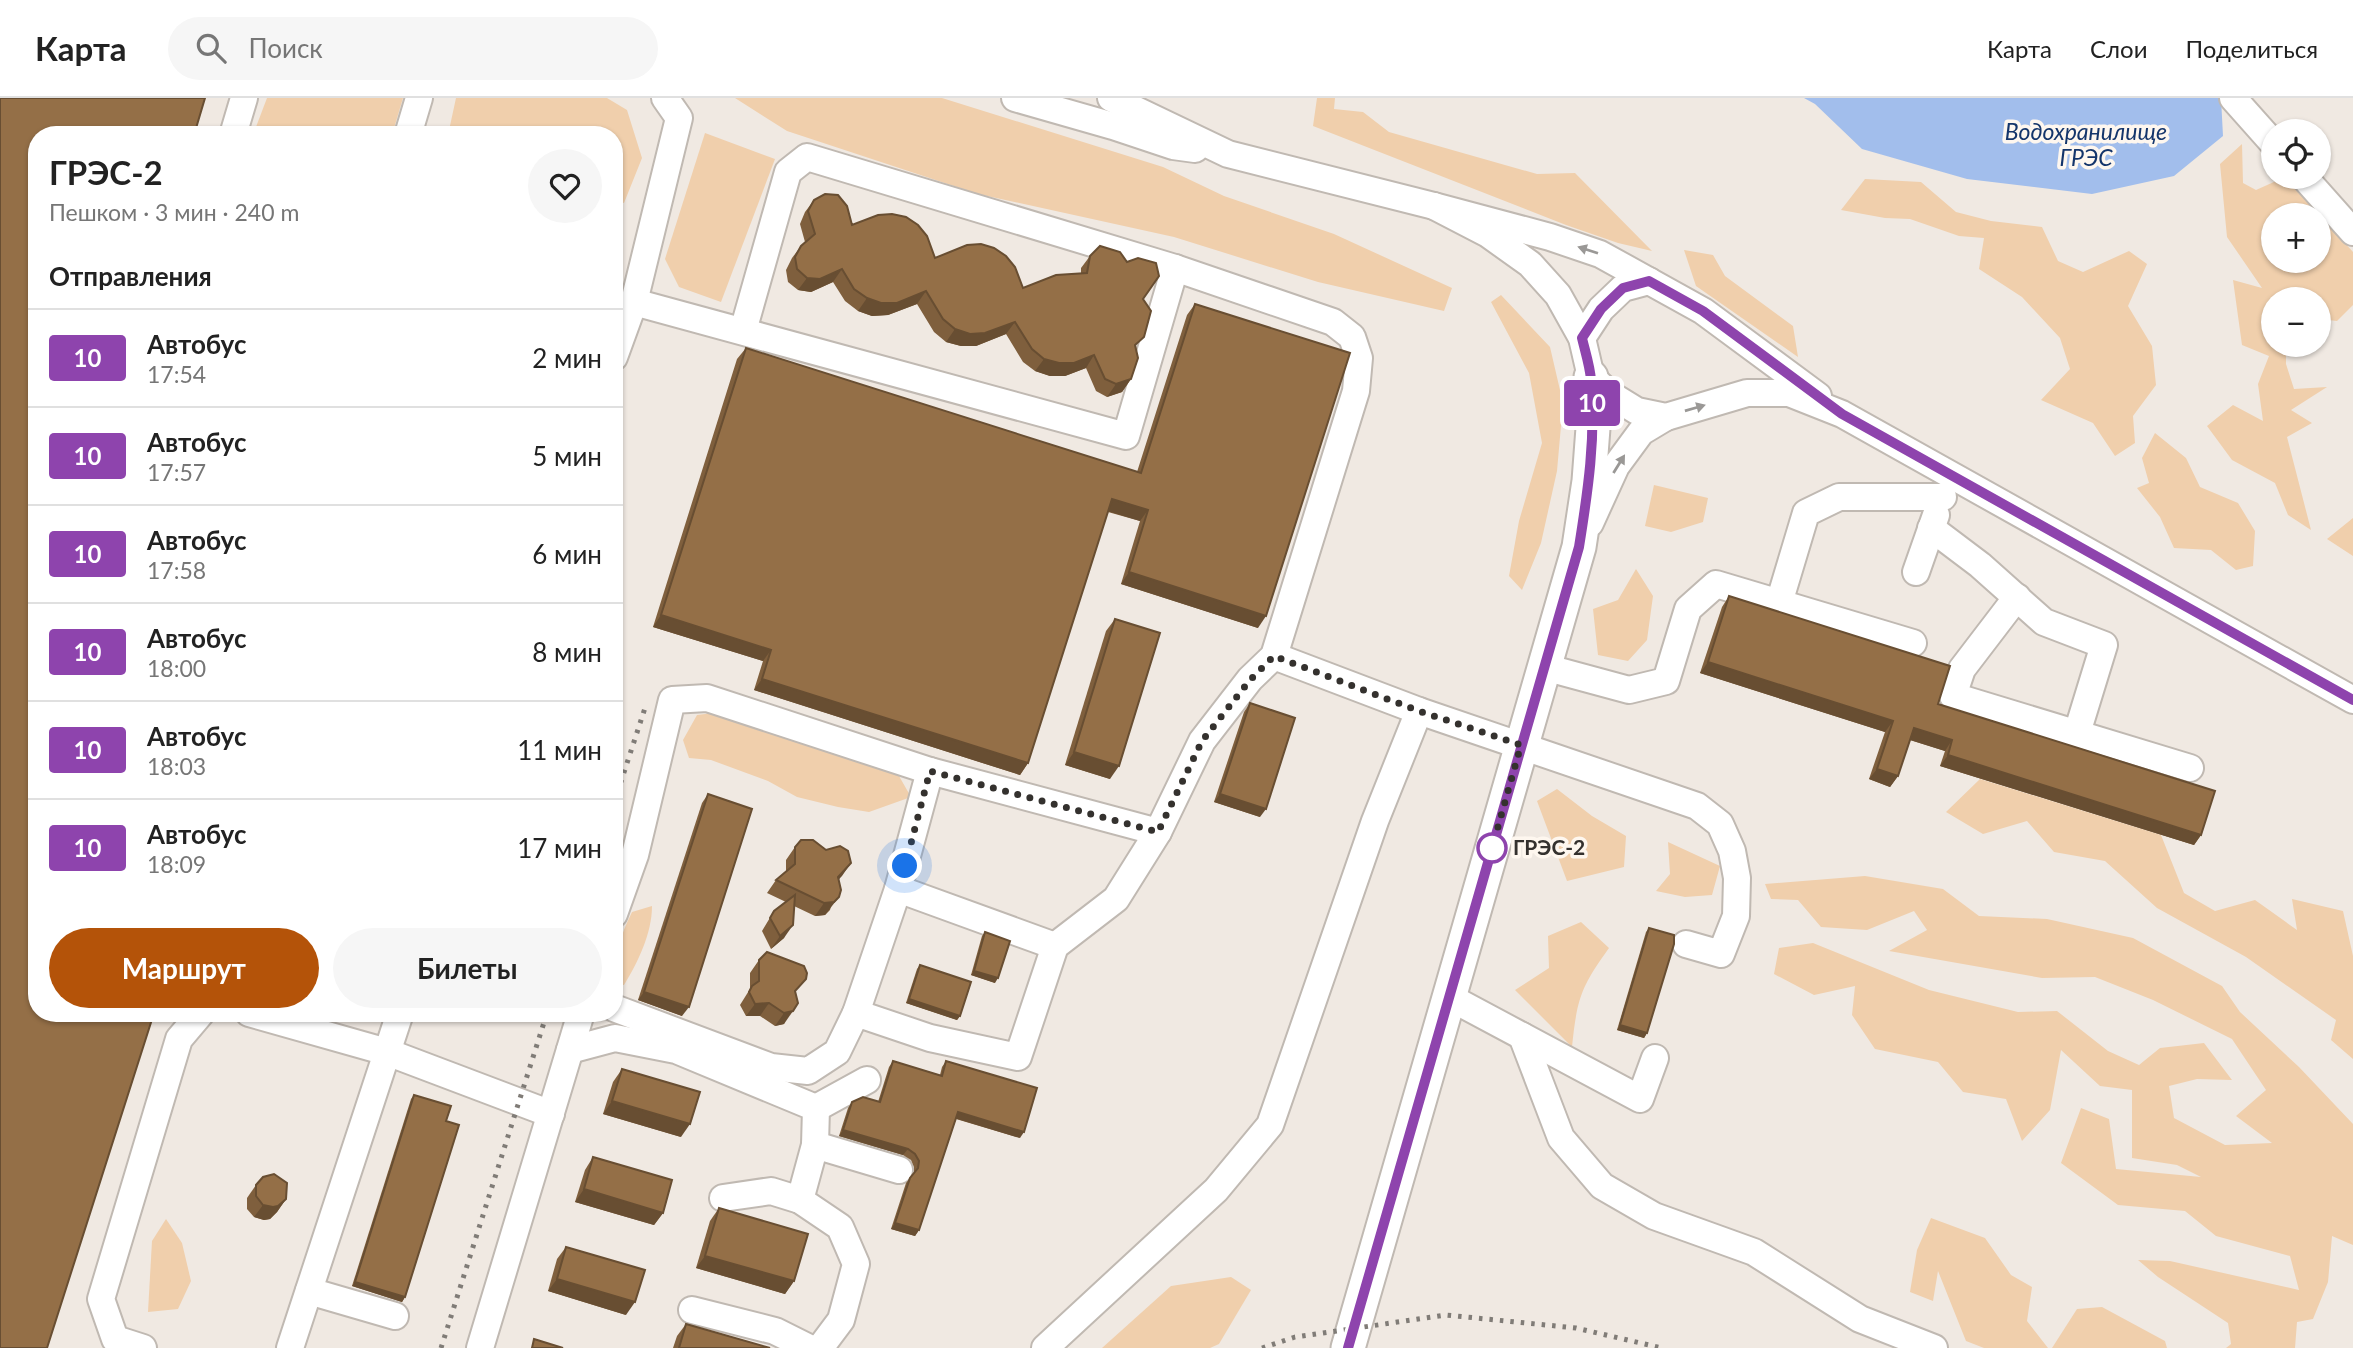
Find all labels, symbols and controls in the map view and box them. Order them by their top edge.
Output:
search box [168,17,658,80]
text: Карта [35,28,126,68]
icon: search [192,29,230,67]
text: Поиск [248,32,323,64]
text: Карта [1987,34,2052,63]
text: Слои [2090,34,2147,63]
text: Поделиться [2185,34,2318,63]
water label: Водохранилище ГРЭС [2005,117,2167,171]
map controls [2261,119,2331,357]
button: locate [2261,119,2331,189]
button: heart [528,149,602,223]
text: ГРЭС-2 [49,152,163,192]
text: Пешком · 3 мин · 240 m [49,198,299,226]
button: + [2261,203,2331,273]
one-way arrow [1578,244,1599,255]
text: Отправления [49,260,212,292]
button: − [2261,287,2331,357]
text: Автобус [147,328,246,360]
text: 2 мин [532,342,602,374]
text: 10 [74,343,101,372]
text: 17:54 [147,360,206,388]
line badge: 10 [1560,380,1624,426]
text: 10 [1578,388,1606,417]
one-way arrow [1684,402,1706,413]
text: Автобус [147,426,246,458]
text: 5 мин [532,440,602,472]
text: 10 [74,441,101,470]
one-way arrow [1613,454,1625,473]
text: 17:57 [147,458,206,486]
text: Автобус [147,524,246,556]
text: 6 мин [532,538,602,570]
text: 10 [74,539,101,568]
text: 17:58 [147,556,206,584]
text: Автобус [147,622,246,654]
text: 8 мин [532,636,602,668]
text: 10 [74,637,101,666]
text: 18:00 [147,654,206,682]
text: Автобус [147,720,246,752]
text: 11 мин [517,734,602,766]
text: 10 [74,735,101,764]
text: 18:03 [147,752,206,780]
text: Автобус [147,818,246,850]
text: 17 мин [517,832,602,864]
text: 10 [74,833,101,862]
marker: ГРЭС-2 [1477,833,1507,863]
place label: ГРЭС-2 [1513,834,1585,859]
your location [887,848,922,883]
text: 18:09 [147,850,206,878]
button: Маршрут [49,928,319,1008]
button: Билеты [333,928,602,1008]

